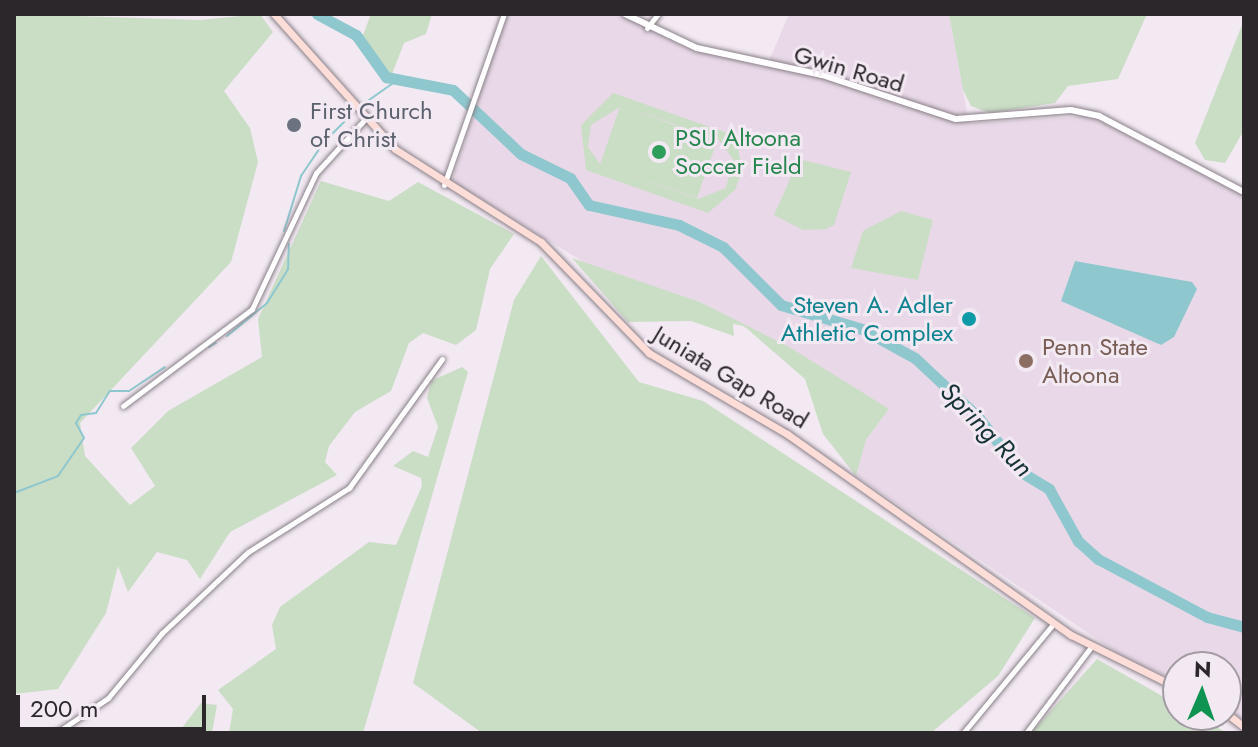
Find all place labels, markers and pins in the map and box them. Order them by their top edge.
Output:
place label: First Church of Christ [310,97,433,153]
marker: First Church of Christ [285,116,303,134]
place label: PSU Altoona Soccer Field [675,124,802,180]
marker: PSU Altoona Soccer Field [650,143,668,161]
place label: Steven A. Adler Athletic Complex [781,291,953,347]
marker: Steven A. Adler Athletic Complex [960,310,978,328]
place label: Penn State Altoona [1042,333,1148,389]
marker: Penn State Altoona [1017,352,1035,370]

